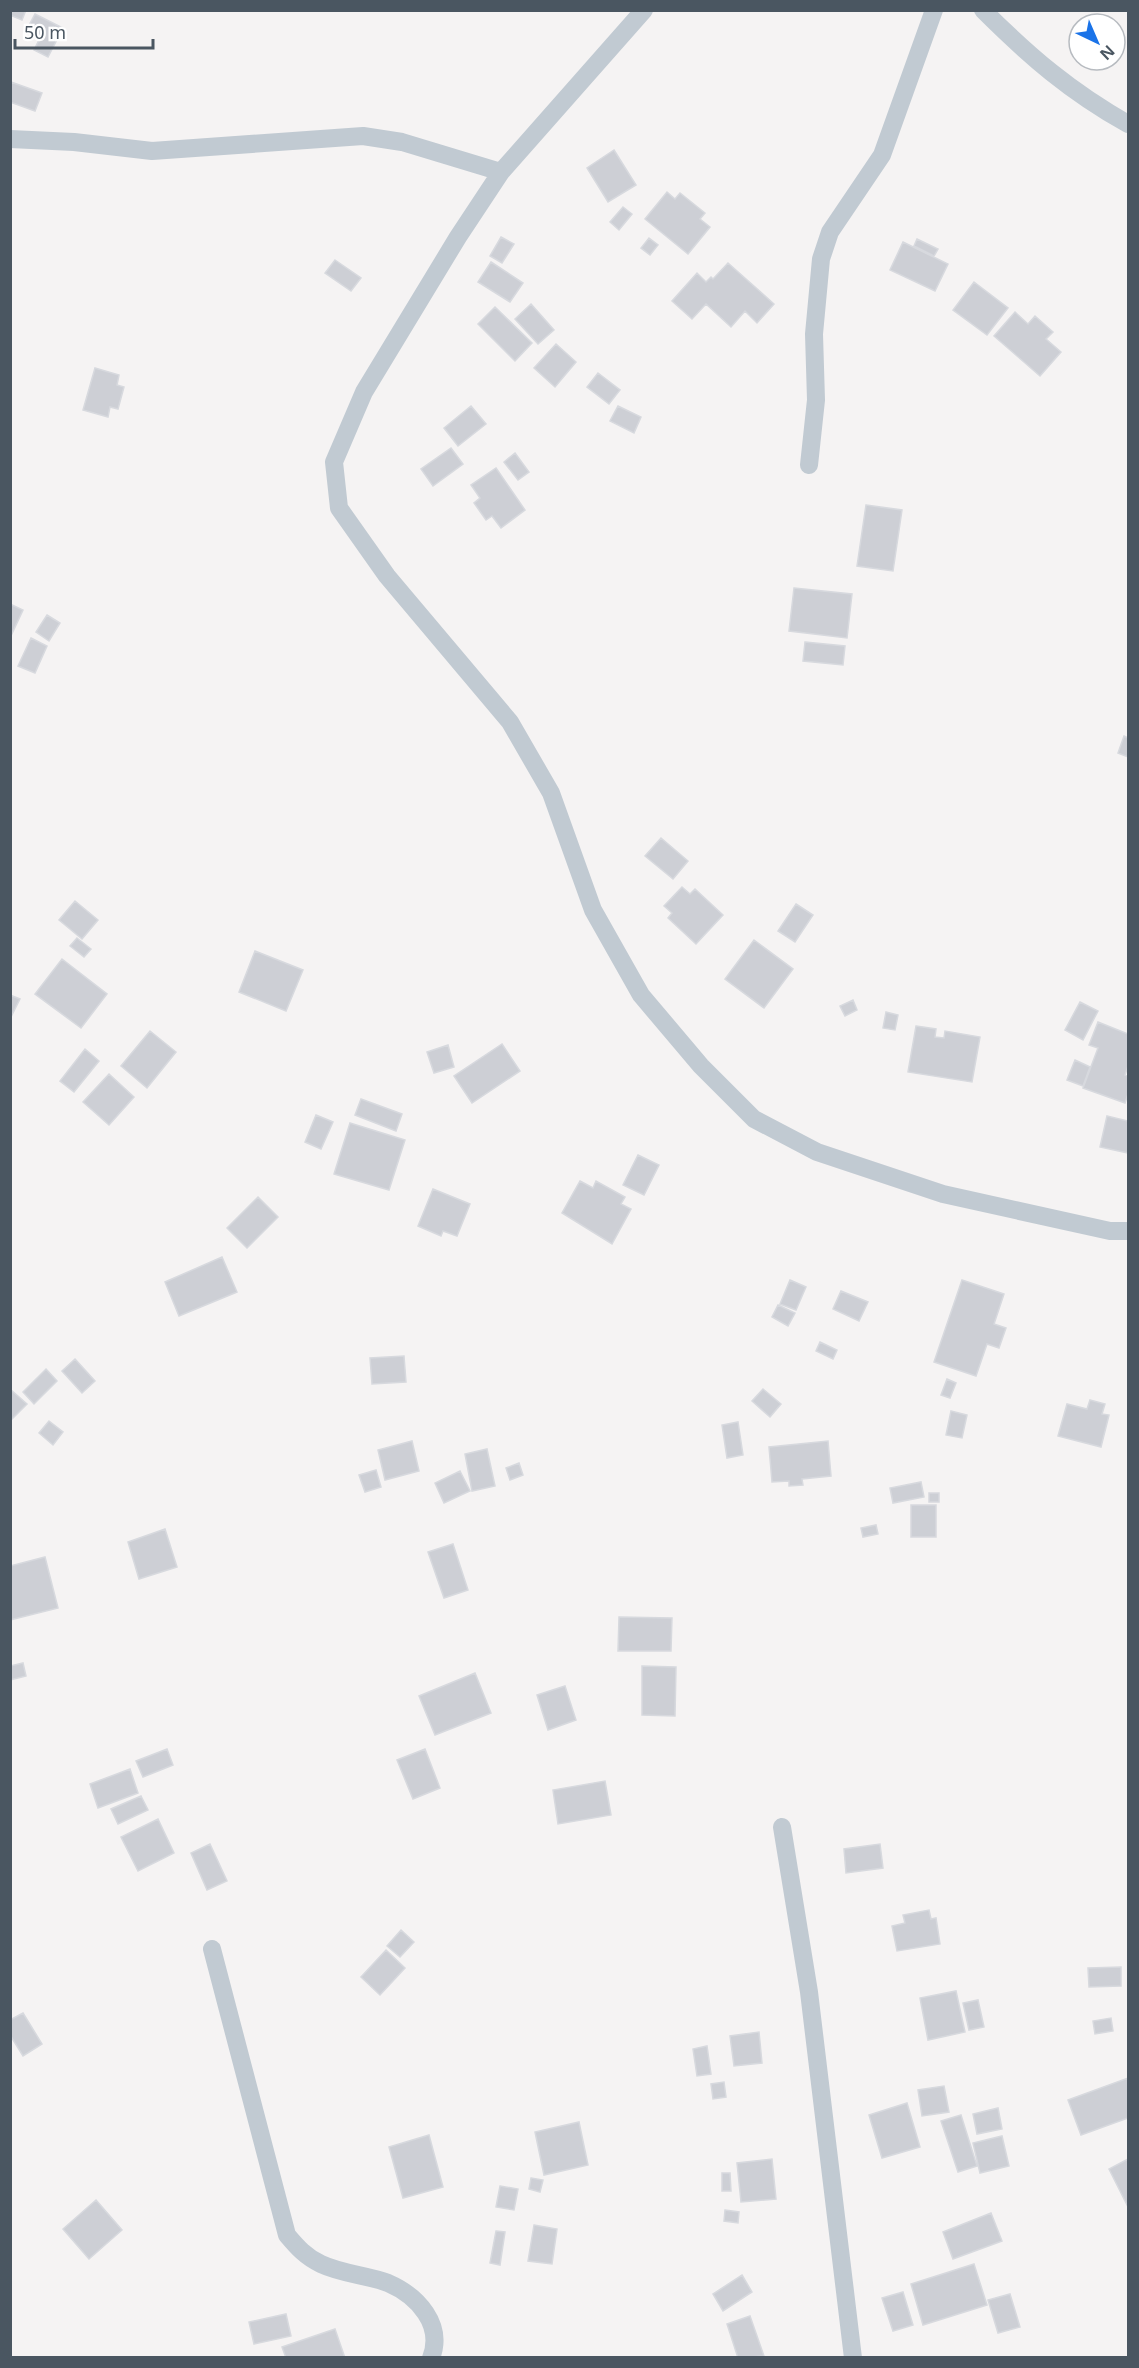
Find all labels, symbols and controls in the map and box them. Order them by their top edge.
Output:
scale bar [15,12,153,50]
north arrow [1067,12,1127,72]
text: 50 m [24,20,66,44]
text: N [1095,40,1120,65]

